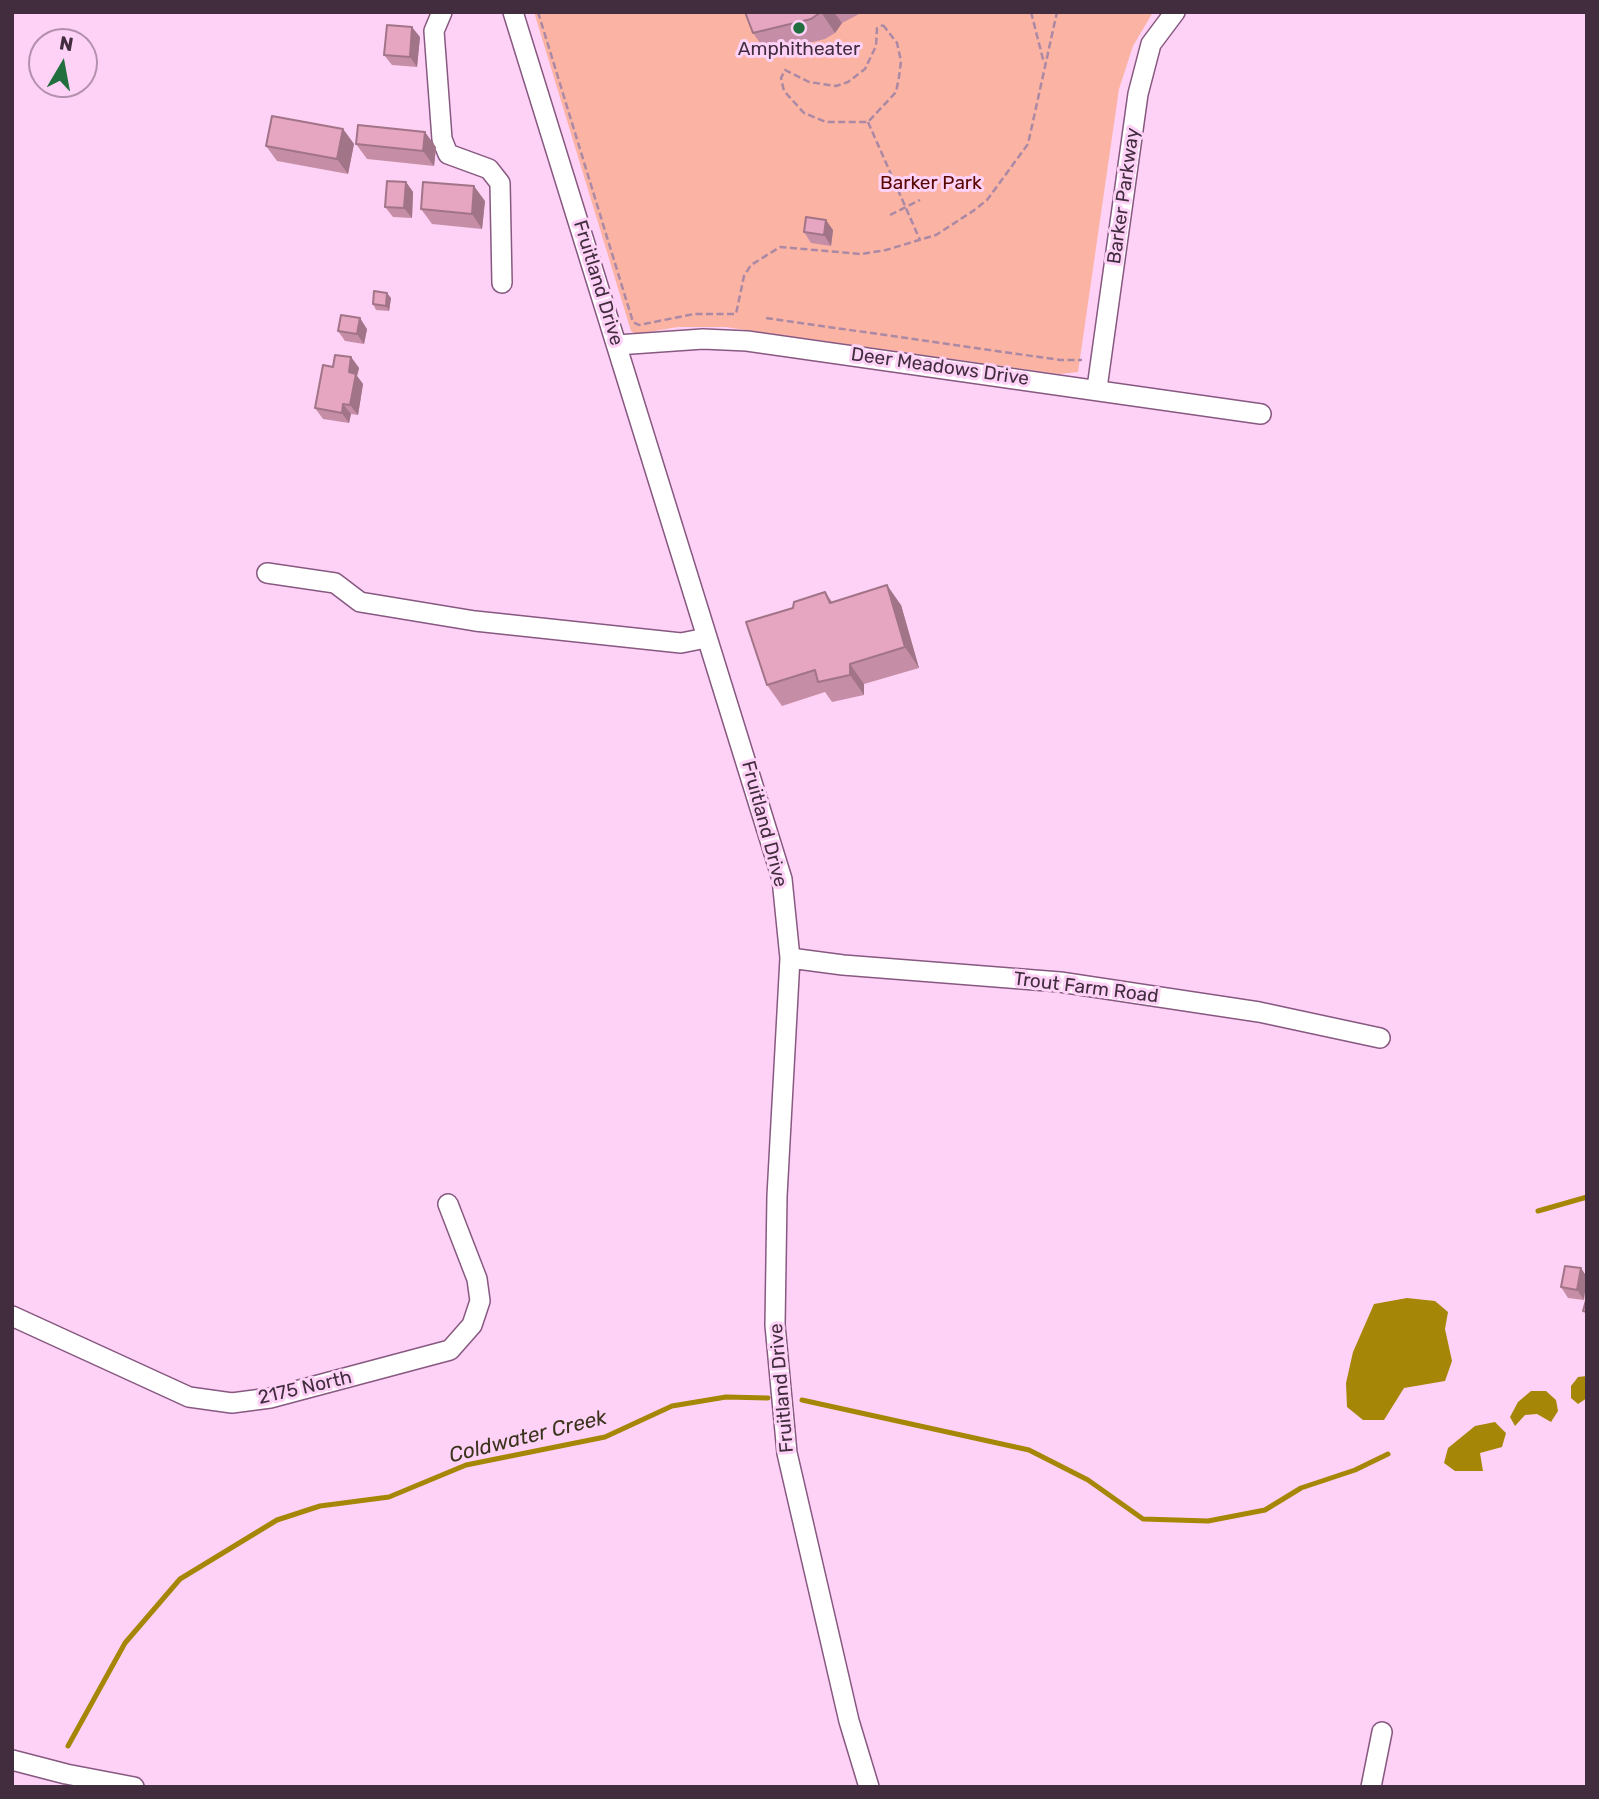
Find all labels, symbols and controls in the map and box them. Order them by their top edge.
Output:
marker: Amphitheater [791,20,807,36]
north arrow [28,28,98,98]
text: N [58,31,75,56]
place label: Amphitheater [738,39,860,61]
street label: Barker Parkway [1103,126,1145,266]
park label: Barker Park [880,173,982,195]
street label: Fruitland Drive [568,218,628,348]
street label: Deer Meadows Drive [850,343,1030,391]
street label: Fruitland Drive [736,758,792,890]
street label: Trout Farm Road [1012,968,1160,1008]
street label: Fruitland Drive [765,1322,799,1454]
street label: 2175 North [256,1366,354,1410]
water label: Coldwater Creek [446,1405,610,1469]

